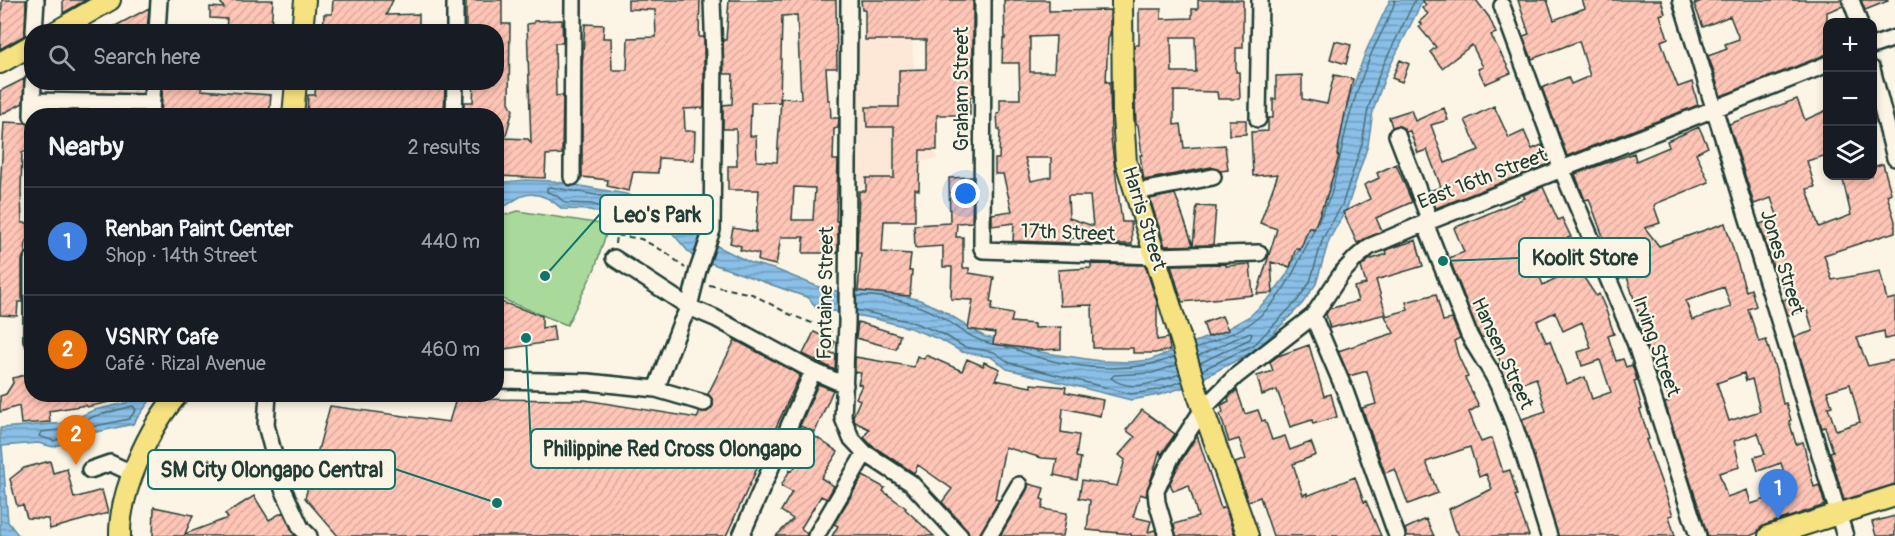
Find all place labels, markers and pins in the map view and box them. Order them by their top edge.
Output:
callout: Leo's Park [600,195,713,234]
callout: Koolit Store [1519,238,1650,277]
pin: 2 [56,416,96,465]
callout: Philippine Red Cross Olongapo [531,429,814,468]
callout: SM City Olongapo Central [148,450,395,489]
pin: 1 [1758,470,1798,519]

